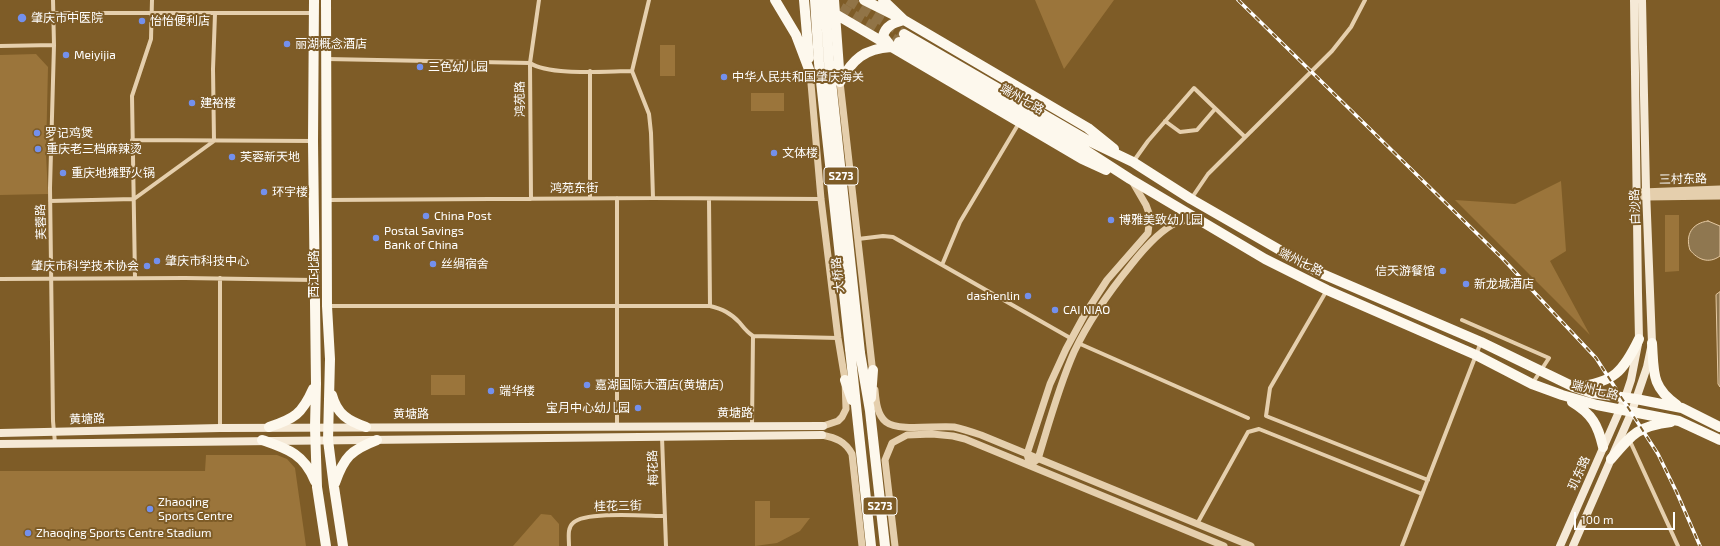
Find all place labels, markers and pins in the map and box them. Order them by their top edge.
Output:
place label: 肇庆市中医院 [31,11,103,25]
marker: 肇庆市中医院 [16,12,28,24]
place label: 怡怡便利店 [150,14,210,28]
marker: 怡怡便利店 [137,16,147,26]
place label: 丽湖概念酒店 [295,37,367,51]
marker: 丽湖概念酒店 [282,39,292,49]
place label: Meiyijia [74,48,116,62]
marker: Meiyijia [61,50,71,60]
place label: 三色幼儿园 [428,60,488,74]
marker: 三色幼儿园 [415,62,425,72]
place label: 中华人民共和国肇庆海关 [732,70,864,84]
marker: 中华人民共和国肇庆海关 [719,72,729,82]
place label: 建裕楼 [200,96,236,110]
marker: 建裕楼 [187,98,197,108]
place label: 罗记鸡煲 [45,126,93,140]
marker: 罗记鸡煲 [32,128,42,138]
place label: 重庆老三档麻辣烫 [46,142,142,156]
marker: 重庆老三档麻辣烫 [33,144,43,154]
place label: 文体楼 [782,146,818,160]
marker: 文体楼 [769,148,779,158]
place label: 芙蓉新天地 [240,150,300,164]
marker: 芙蓉新天地 [227,152,237,162]
place label: 重庆地摊野火锅 [71,166,155,180]
marker: 重庆地摊野火锅 [58,168,68,178]
place label: 环宇楼 [272,185,308,199]
marker: 环宇楼 [259,187,269,197]
place label: China Post [434,209,492,223]
marker: China Post [421,211,431,221]
place label: 博雅美致幼儿园 [1119,213,1203,227]
marker: 博雅美致幼儿园 [1106,215,1116,225]
place label: Postal Savings Bank of China [384,224,464,252]
marker: Postal Savings Bank of China [371,233,381,243]
place label: 肇庆市科技中心 [165,254,249,268]
marker: 肇庆市科技中心 [152,256,162,266]
place label: 丝绸宿舍 [441,257,489,271]
place label: 肇庆市科学技术协会 [31,259,139,273]
marker: 丝绸宿舍 [428,259,438,269]
marker: 肇庆市科学技术协会 [142,261,152,271]
place label: 信天游餐馆 [1375,264,1435,278]
marker: 信天游餐馆 [1438,266,1448,276]
place label: 新龙城酒店 [1474,277,1534,291]
marker: 新龙城酒店 [1461,279,1471,289]
place label: dashenlin [967,289,1020,303]
marker: dashenlin [1023,291,1033,301]
place label: CAI NIAO [1063,303,1110,317]
marker: CAI NIAO [1050,305,1060,315]
place label: 嘉湖国际大酒店(黄塘店) [595,378,724,392]
marker: 嘉湖国际大酒店(黄塘店) [582,380,592,390]
place label: 端华楼 [499,384,535,398]
marker: 端华楼 [486,386,496,396]
place label: 宝月中心幼儿园 [546,401,630,415]
marker: 宝月中心幼儿园 [633,403,643,413]
place label: Zhaoqing Sports Centre [158,495,233,523]
marker: Zhaoqing Sports Centre [145,504,155,514]
place label: Zhaoqing Sports Centre Stadium [36,526,212,540]
marker: Zhaoqing Sports Centre Stadium [23,528,33,538]

